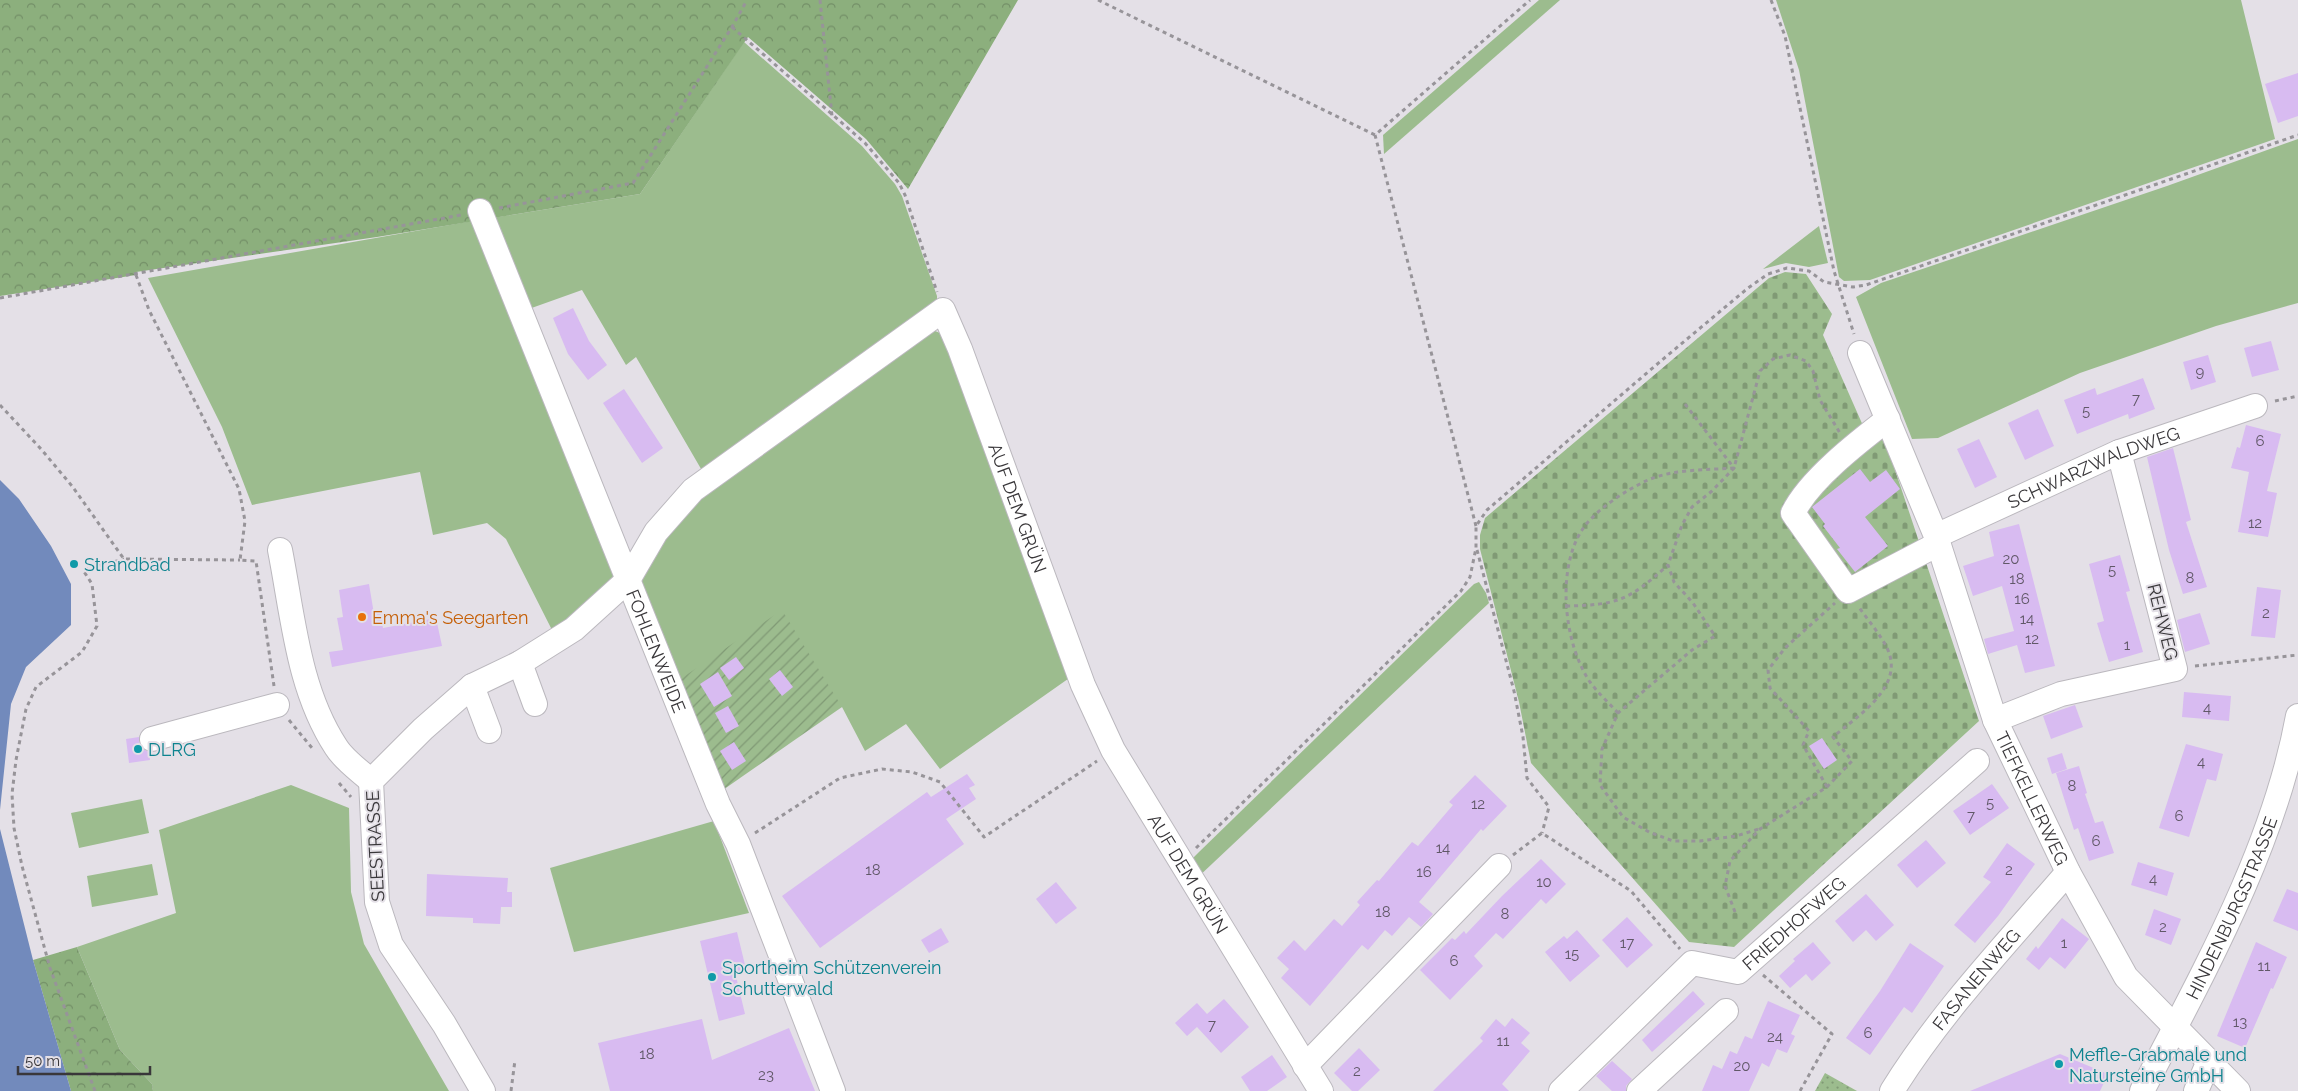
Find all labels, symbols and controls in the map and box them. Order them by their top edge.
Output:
house number: 9 [2196,363,2205,381]
house number: 7 [2132,390,2140,408]
house number: 5 [2082,402,2090,420]
street label: SCHWARZWALDWEG [2004,422,2182,512]
house number: 6 [2255,432,2265,450]
street label: AUF DEM GRÜN [985,440,1051,575]
house number: 12 [2248,514,2262,532]
house number: 20 [2003,550,2020,568]
place label: Strandbad [84,554,171,575]
marker: Strandbad [68,558,80,570]
house number: 5 [2108,561,2116,579]
house number: 8 [2186,569,2195,587]
house number: 18 [2009,570,2025,588]
street label: REHWEG [2143,581,2183,663]
street label: FOHLENWEIDE [622,586,691,715]
house number: 16 [2014,590,2030,608]
house number: 2 [2262,604,2270,622]
place label: Emma's Seegarten [372,607,528,628]
house number: 14 [2020,610,2034,628]
marker: Emma's Seegarten [356,611,368,623]
house number: 12 [2025,630,2039,648]
house number: 1 [2124,636,2131,654]
house number: 4 [2203,699,2211,717]
street label: TIEFKELLERWEG [1992,728,2073,868]
place label: DLRG [148,739,196,760]
marker: DLRG [132,743,144,755]
house number: 4 [2197,753,2205,771]
house number: 8 [2068,777,2077,795]
street label: SEESTRASSE [362,790,388,902]
house number: 5 [1986,794,1994,812]
house number: 12 [1471,795,1485,813]
house number: 7 [1967,807,1975,825]
house number: 6 [2174,807,2184,825]
street label: AUF DEM GRÜN [1144,810,1233,937]
street label: HINDENBURGSTRASSE [2181,814,2281,1003]
house number: 6 [2091,832,2101,850]
house number: 14 [1436,839,1450,857]
house number: 18 [865,861,881,879]
house number: 2 [2005,861,2013,879]
house number: 16 [1416,863,1432,881]
house number: 4 [2149,870,2157,888]
street label: FRIEDHOFWEG [1738,872,1849,974]
house number: 10 [1536,873,1552,891]
house number: 18 [1375,903,1391,921]
house number: 8 [1501,905,1510,923]
house number: 2 [2159,918,2167,936]
street label: FASANENWEG [1928,924,2024,1034]
house number: 17 [1620,934,1634,952]
house number: 1 [2061,934,2068,952]
house number: 15 [1565,945,1579,963]
house number: 6 [1449,952,1459,970]
place label: Sportheim Schützenverein Schutterwald [722,957,942,999]
house number: 11 [2258,957,2271,975]
marker: Sportheim Schützenverein Schutterwald [706,971,718,983]
house number: 13 [2233,1013,2247,1031]
house number: 7 [1208,1016,1216,1034]
house number: 6 [1863,1024,1873,1042]
house number: 24 [1767,1028,1783,1046]
house number: 11 [1497,1032,1510,1050]
scale bar [18,1044,150,1076]
place label: Meffle-Grabmale und Natursteine GmbH [2069,1044,2247,1086]
house number: 18 [639,1045,655,1063]
text: 50 m [25,1052,60,1070]
house number: 20 [1734,1057,1751,1075]
marker: Meffle-Grabmale und Natursteine GmbH [2053,1058,2065,1070]
house number: 2 [1353,1062,1361,1080]
house number: 23 [758,1066,774,1084]

